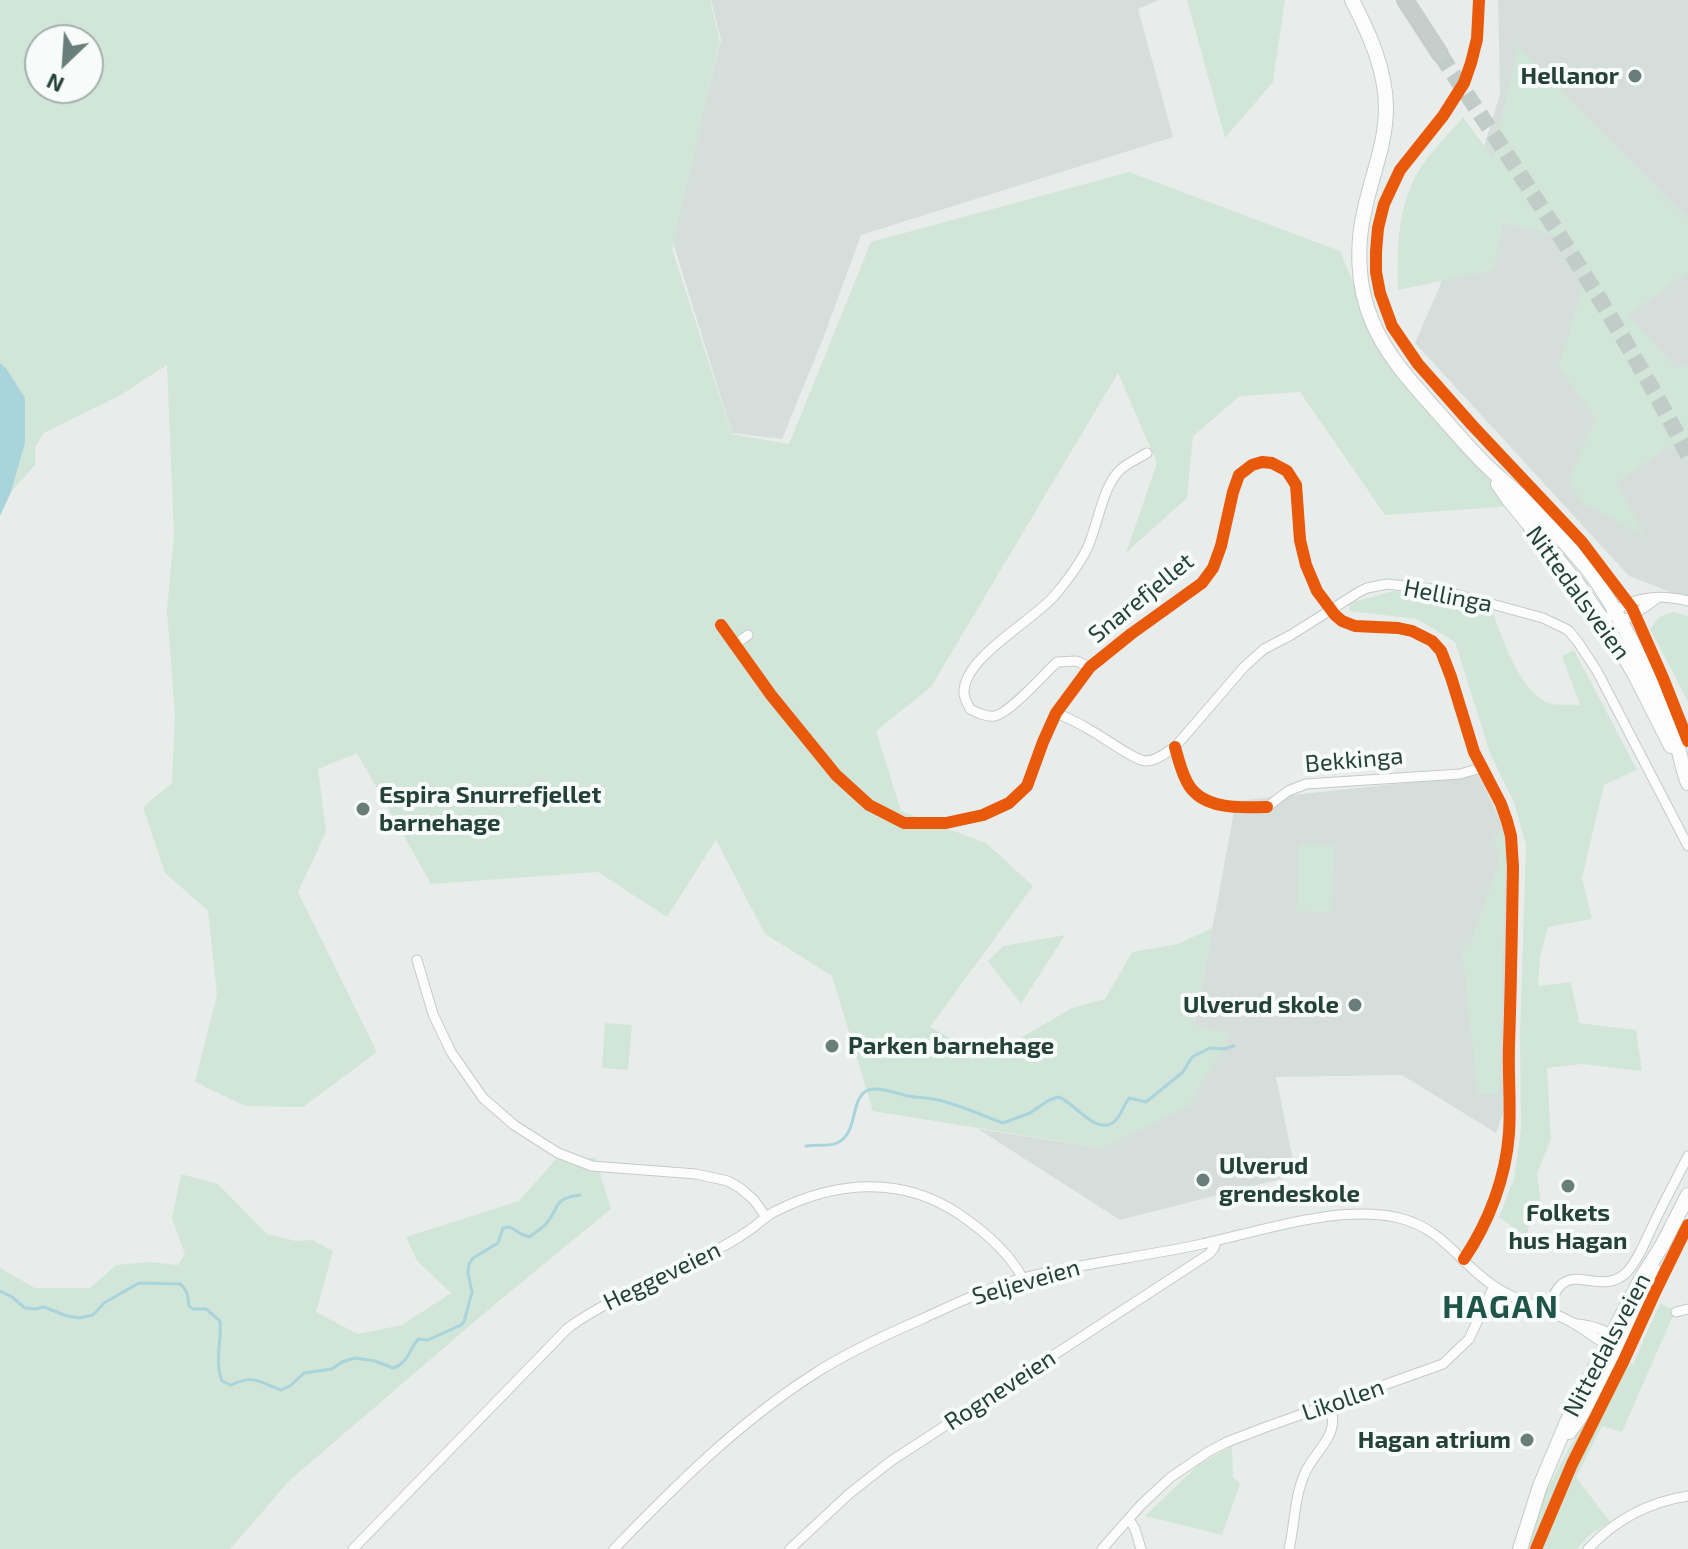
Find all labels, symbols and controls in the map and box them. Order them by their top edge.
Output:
north arrow [24,24,104,104]
place label: Hellanor [1521,62,1619,90]
marker: Hellanor [1626,67,1644,85]
text: N [42,69,67,99]
street label: Nittedalsveien [1520,520,1636,666]
street label: Snarefjellet [1083,547,1199,649]
street label: Hellinga [1401,573,1495,619]
street label: Bekkinga [1304,741,1404,779]
place label: Espira Snurrefjellet barnehage [379,781,601,837]
marker: Espira Snurrefjellet barnehage [354,800,372,818]
place label: Ulverud skole [1183,991,1339,1019]
marker: Ulverud skole [1346,996,1364,1014]
place label: Parken barnehage [848,1032,1054,1060]
marker: Parken barnehage [823,1037,841,1055]
place label: Ulverud grendeskole [1219,1152,1360,1208]
marker: Ulverud grendeskole [1194,1171,1212,1189]
marker: Folkets hus Hagan [1559,1177,1577,1195]
place label: Folkets hus Hagan [1509,1199,1627,1255]
street label: Heggeveien [599,1235,725,1317]
street label: Seljeveien [969,1253,1083,1311]
street label: Nittedalsveien [1557,1268,1657,1422]
district label: HAGAN [1442,1288,1560,1326]
street label: Rogneveien [939,1343,1061,1437]
street label: Likollen [1298,1373,1388,1427]
place label: Hagan atrium [1358,1426,1511,1454]
marker: Hagan atrium [1518,1431,1536,1449]

